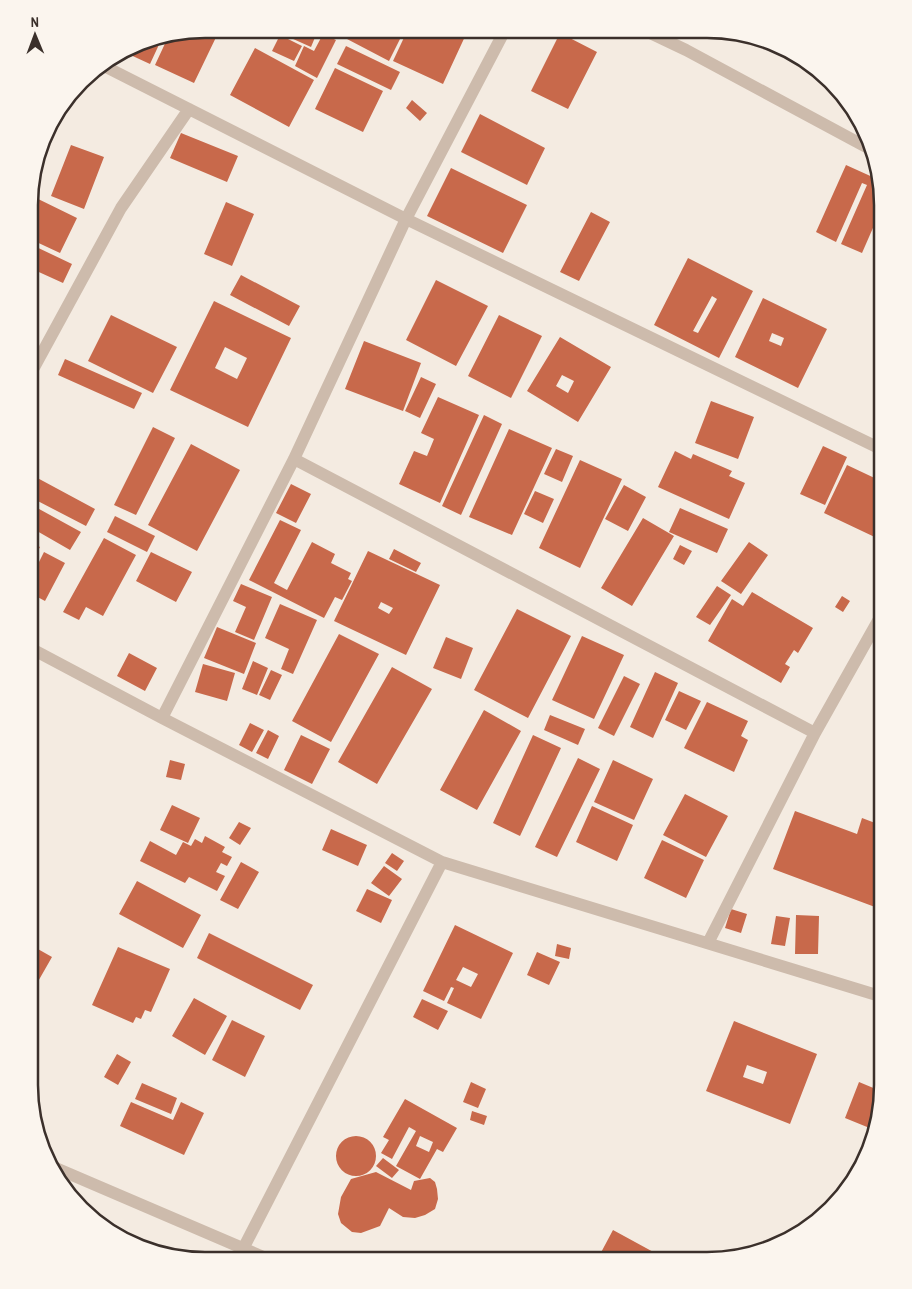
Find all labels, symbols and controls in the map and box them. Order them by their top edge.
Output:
north arrow [10,10,60,60]
text: N [30,13,39,31]

